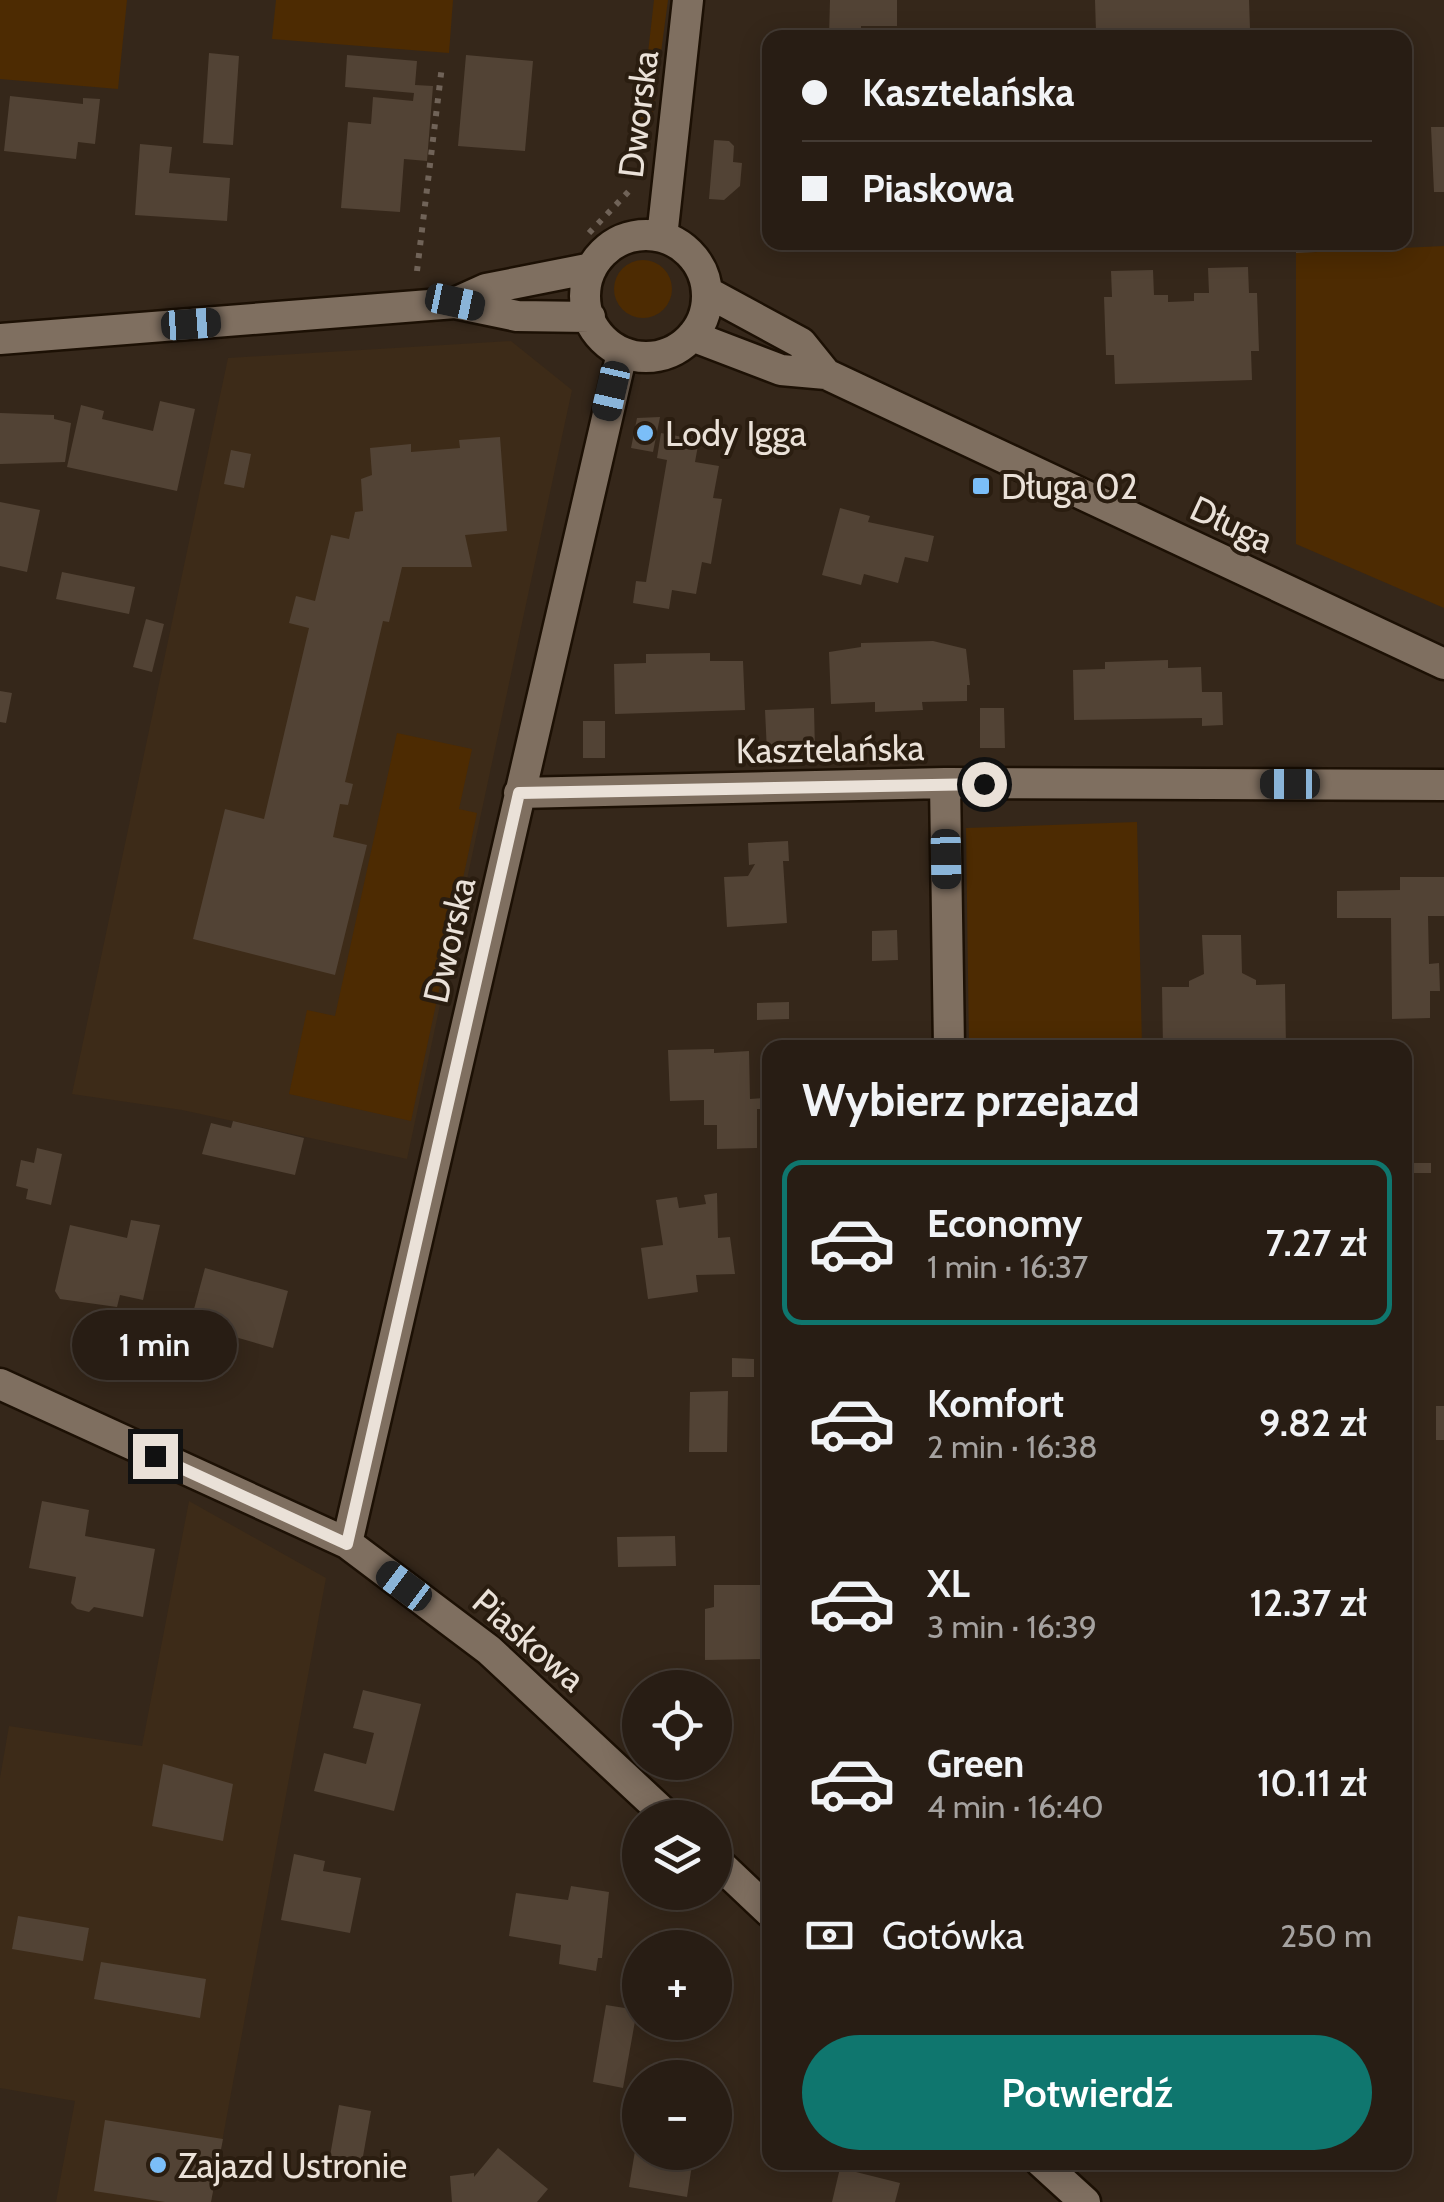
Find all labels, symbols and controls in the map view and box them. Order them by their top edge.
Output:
street label: Dworska [609,48,667,180]
text: Kasztelańska [862,69,1074,116]
text: Piaskowa [862,165,1014,212]
car [423,281,487,323]
car [160,307,222,341]
car [590,358,632,424]
place label: Lody Igga [665,412,807,455]
marker: Lody Igga [634,422,656,444]
place label: Długa 02 [1001,465,1138,508]
marker: Długa 02 [970,475,992,497]
street label: Długa [1184,486,1280,562]
street label: Kasztelańska [735,726,925,772]
route start [962,762,1007,807]
car [1260,769,1320,799]
car [930,829,962,889]
street label: Dworska [414,873,484,1007]
text: Wybierz przejazd [802,1073,1140,1127]
icon: car [807,1198,897,1288]
text: Economy [927,1200,1082,1247]
text: 7.27 zł [1266,1219,1367,1266]
text: 1 min · 16:37 [927,1247,1088,1286]
callout: 1 min [72,1311,238,1381]
text: 1 min [119,1325,190,1364]
icon: car [807,1378,897,1468]
text: Komfort [927,1380,1064,1427]
text: 9.82 zł [1259,1399,1367,1446]
text: 2 min · 16:38 [927,1427,1098,1466]
route end [133,1434,178,1479]
car [371,1556,437,1616]
icon: car [807,1558,897,1648]
text: XL [927,1560,970,1607]
text: 12.37 zł [1250,1579,1367,1626]
street label: Piaskowa [464,1580,594,1700]
text: 3 min · 16:39 [927,1607,1097,1646]
map controls [622,1670,732,2170]
button: locate [622,1670,732,1780]
icon: car [807,1738,897,1828]
text: Green [927,1740,1024,1787]
text: 10.11 zł [1257,1759,1367,1806]
text: 4 min · 16:40 [927,1787,1104,1826]
button: layers [622,1800,732,1910]
icon: cash [802,1908,857,1963]
text: Gotówka [882,1912,1024,1959]
text: 250 m [1280,1916,1372,1955]
button: + [622,1930,732,2040]
button: Potwierdź [802,2035,1372,2150]
button: − [622,2060,732,2170]
place label: Zajazd Ustronie [178,2144,407,2187]
marker: Zajazd Ustronie [147,2154,169,2176]

